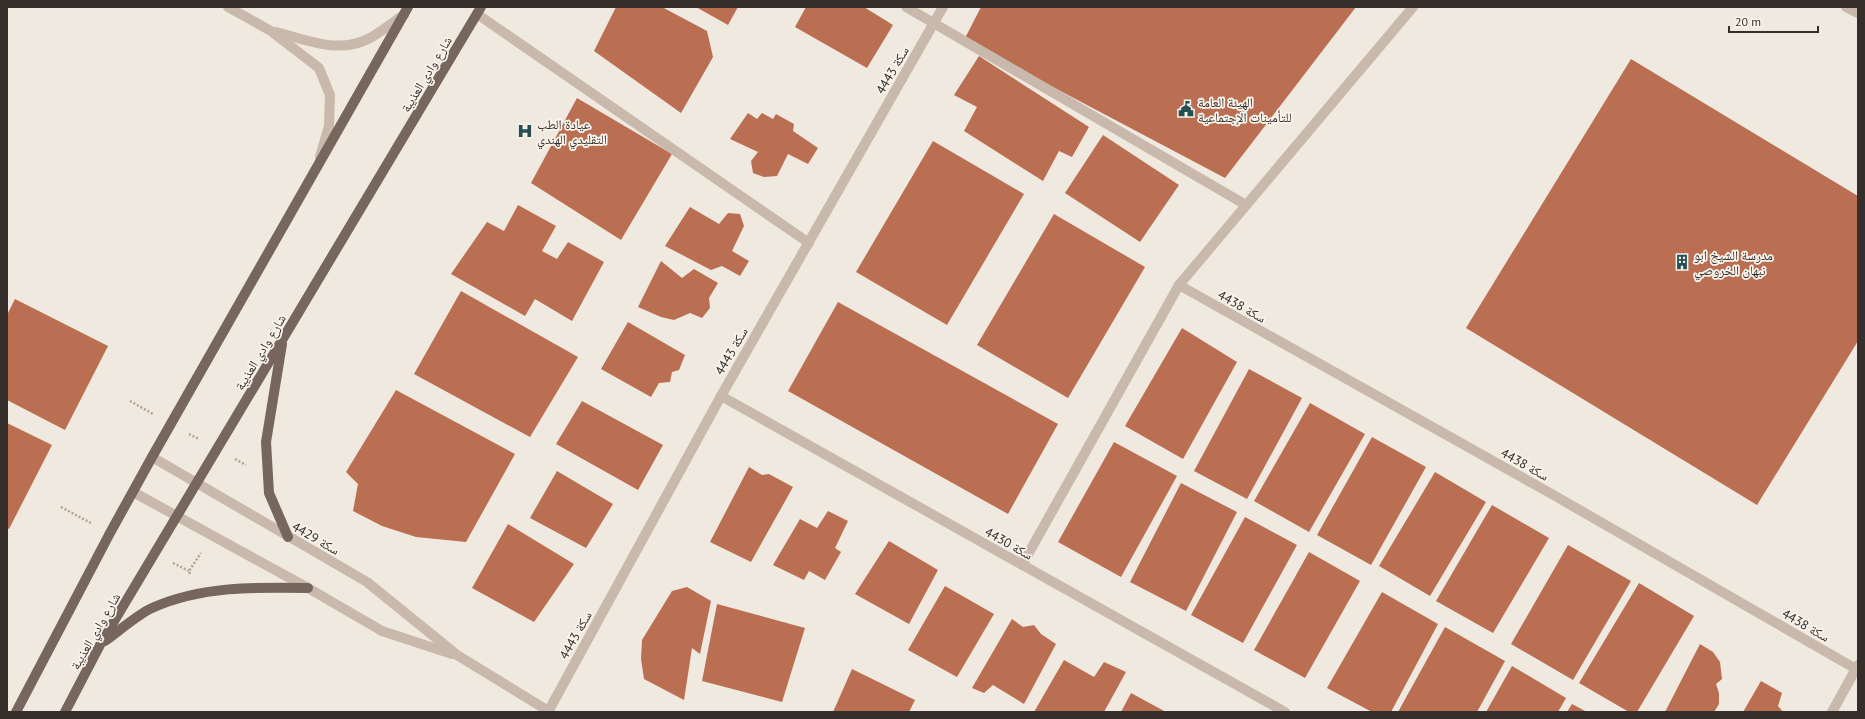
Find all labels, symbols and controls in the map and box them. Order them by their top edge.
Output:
scale bar [1729,8,1818,34]
text: 20 m [1735,14,1761,29]
street label: شارع وادي العذيبة [397,33,458,117]
street label: سكة 4443 [872,43,913,97]
place label: الهيئة العامة للتأمينات الإجتماعية [1198,94,1292,126]
public building icon: الهيئة العامة للتأمينات الإجتماعية [1177,100,1195,118]
place label: عيادة الطب التقليدي الهندي [537,116,607,150]
hospital icon: عيادة الطب التقليدي الهندي [516,122,534,140]
place label: مدرسة الشيخ ابو نبهان الخروصي [1694,247,1773,281]
building icon: مدرسة الشيخ ابو نبهان الخروصي [1673,253,1691,271]
street label: سكة 4438 [1215,286,1269,327]
street label: شارع وادي العذيبة [231,311,292,395]
street label: سكة 4443 [711,324,752,378]
street label: سكة 4438 [1498,444,1552,485]
street label: سكة 4429 [289,518,343,559]
street label: سكة 4430 [982,523,1036,564]
street label: شارع وادي العذيبة [67,590,126,674]
street label: سكة 4438 [1779,605,1833,646]
street label: سكة 4443 [555,608,596,662]

